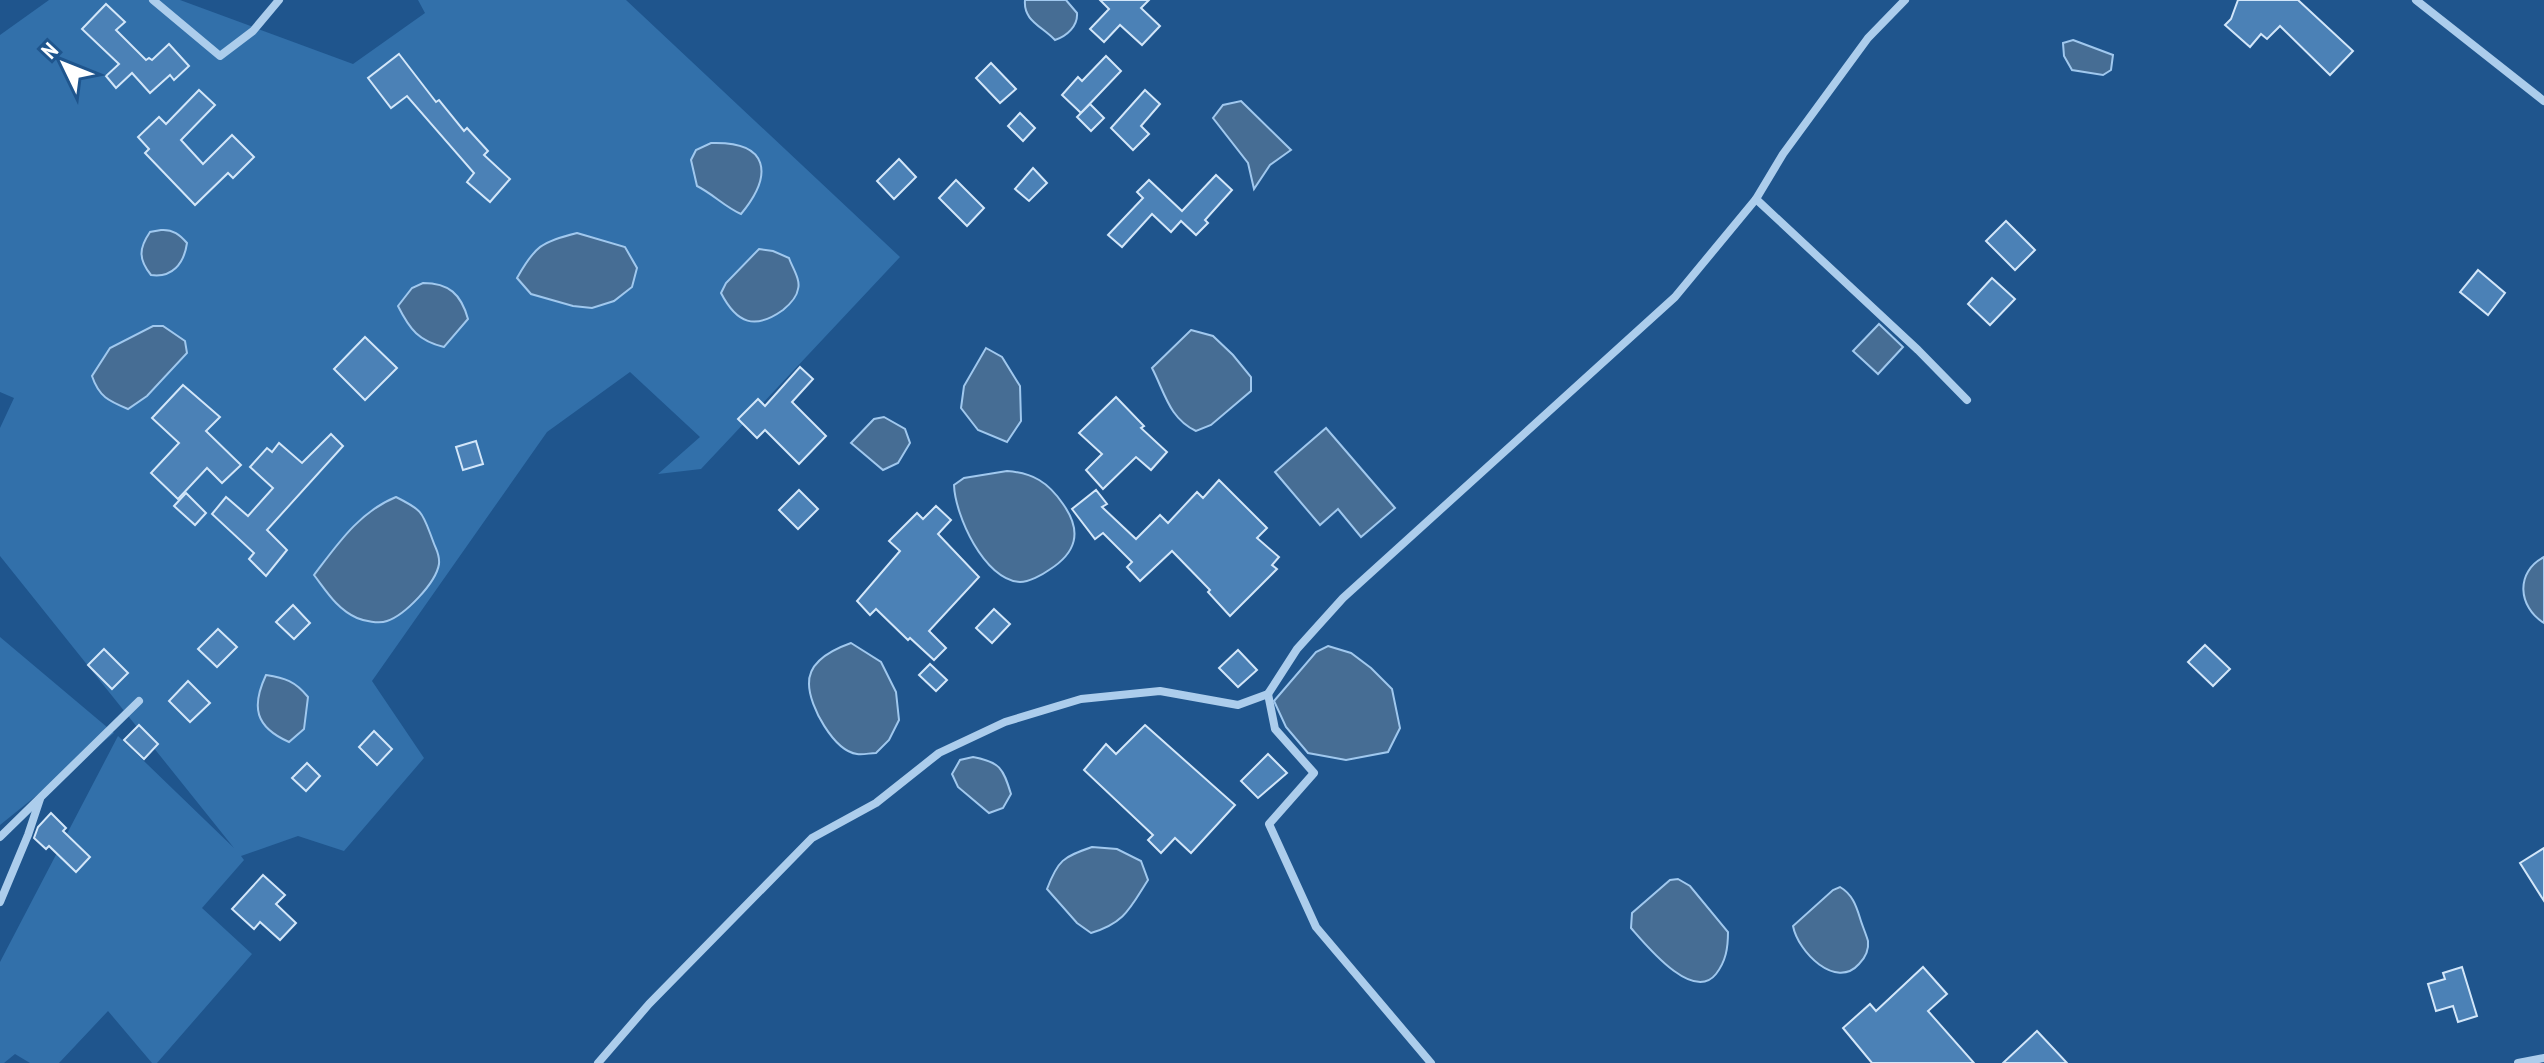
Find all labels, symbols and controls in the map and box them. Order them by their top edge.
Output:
north arrow [24,24,104,104]
text: N [35,36,64,64]

